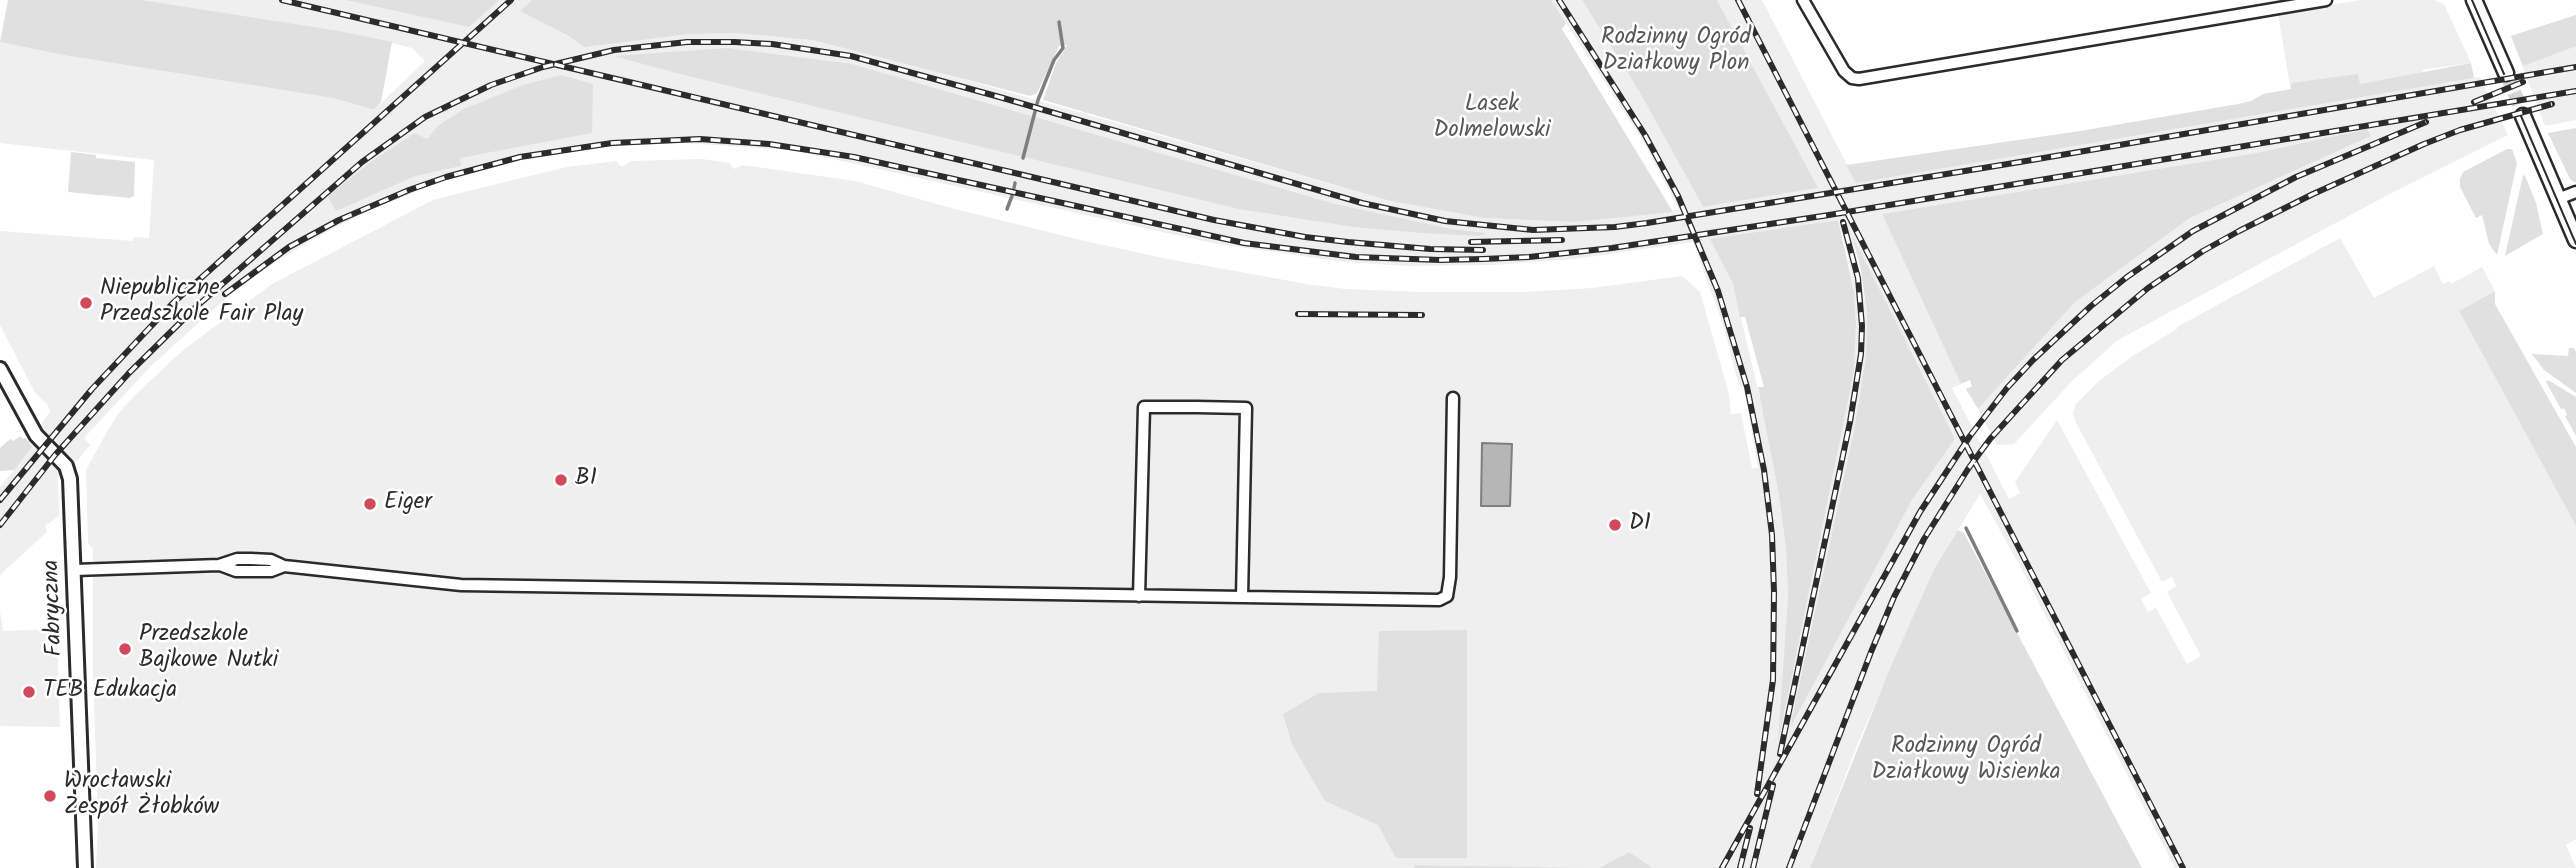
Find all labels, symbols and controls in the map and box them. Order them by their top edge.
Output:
park label: Rodzinny Ogród Działkowy Plon [1601,25,1751,79]
park label: Lasek Dolmelowski [1433,92,1551,146]
place label: Niepubliczne Przedszkole Fair Play [100,276,303,330]
marker: Niepubliczne Przedszkole Fair Play [78,295,94,311]
place label: B1 [575,466,597,494]
marker: B1 [553,472,569,488]
place label: Eiger [384,490,432,518]
marker: Eiger [362,496,378,512]
place label: D1 [1629,511,1651,539]
marker: D1 [1607,517,1623,533]
street label: Fabryczna [40,559,70,657]
place label: Przedszkole Bajkowe Nutki [139,622,278,676]
marker: Przedszkole Bajkowe Nutki [117,641,133,657]
place label: TEB Edukacja [43,678,177,706]
marker: TEB Edukacja [21,684,37,700]
park label: Rodzinny Ogród Działkowy Wisienka [1871,734,2061,788]
place label: Wrocławski Zespół Żłobków [64,769,219,823]
marker: Wrocławski Zespół Żłobków [42,788,58,804]

